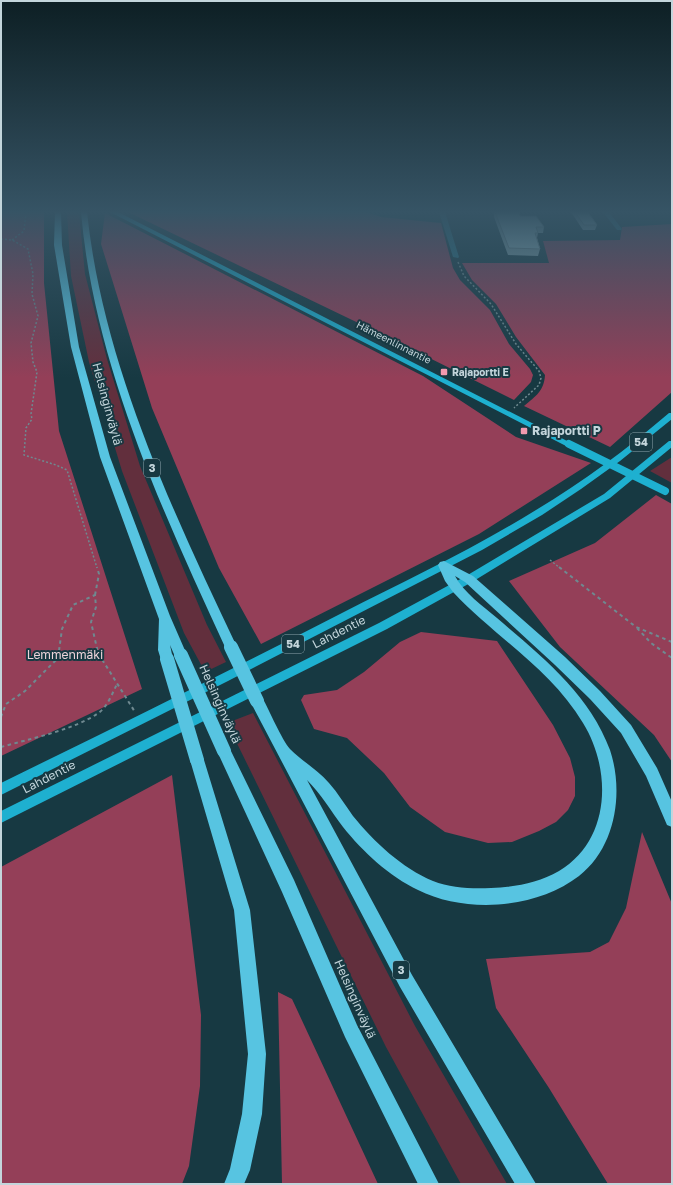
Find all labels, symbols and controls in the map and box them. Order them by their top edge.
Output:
street label: Hämeenlinnantie [355,318,434,366]
street label: Helsinginväylä [89,361,126,447]
place label: Rajaportti E [452,366,509,378]
marker: Rajaportti E [439,367,449,377]
place label: Rajaportti P [532,423,601,438]
marker: Rajaportti P [519,426,529,436]
road number: 54 [630,433,652,451]
road number: 3 [144,459,160,477]
street label: Lahdentie [310,612,368,651]
road number: 54 [282,635,304,653]
park label: Lemmenmäki [27,647,103,662]
street label: Helsinginväylä [196,662,245,746]
street label: Lahdentie [20,757,78,796]
street label: Helsinginväylä [331,957,380,1041]
road number: 3 [393,961,409,979]

